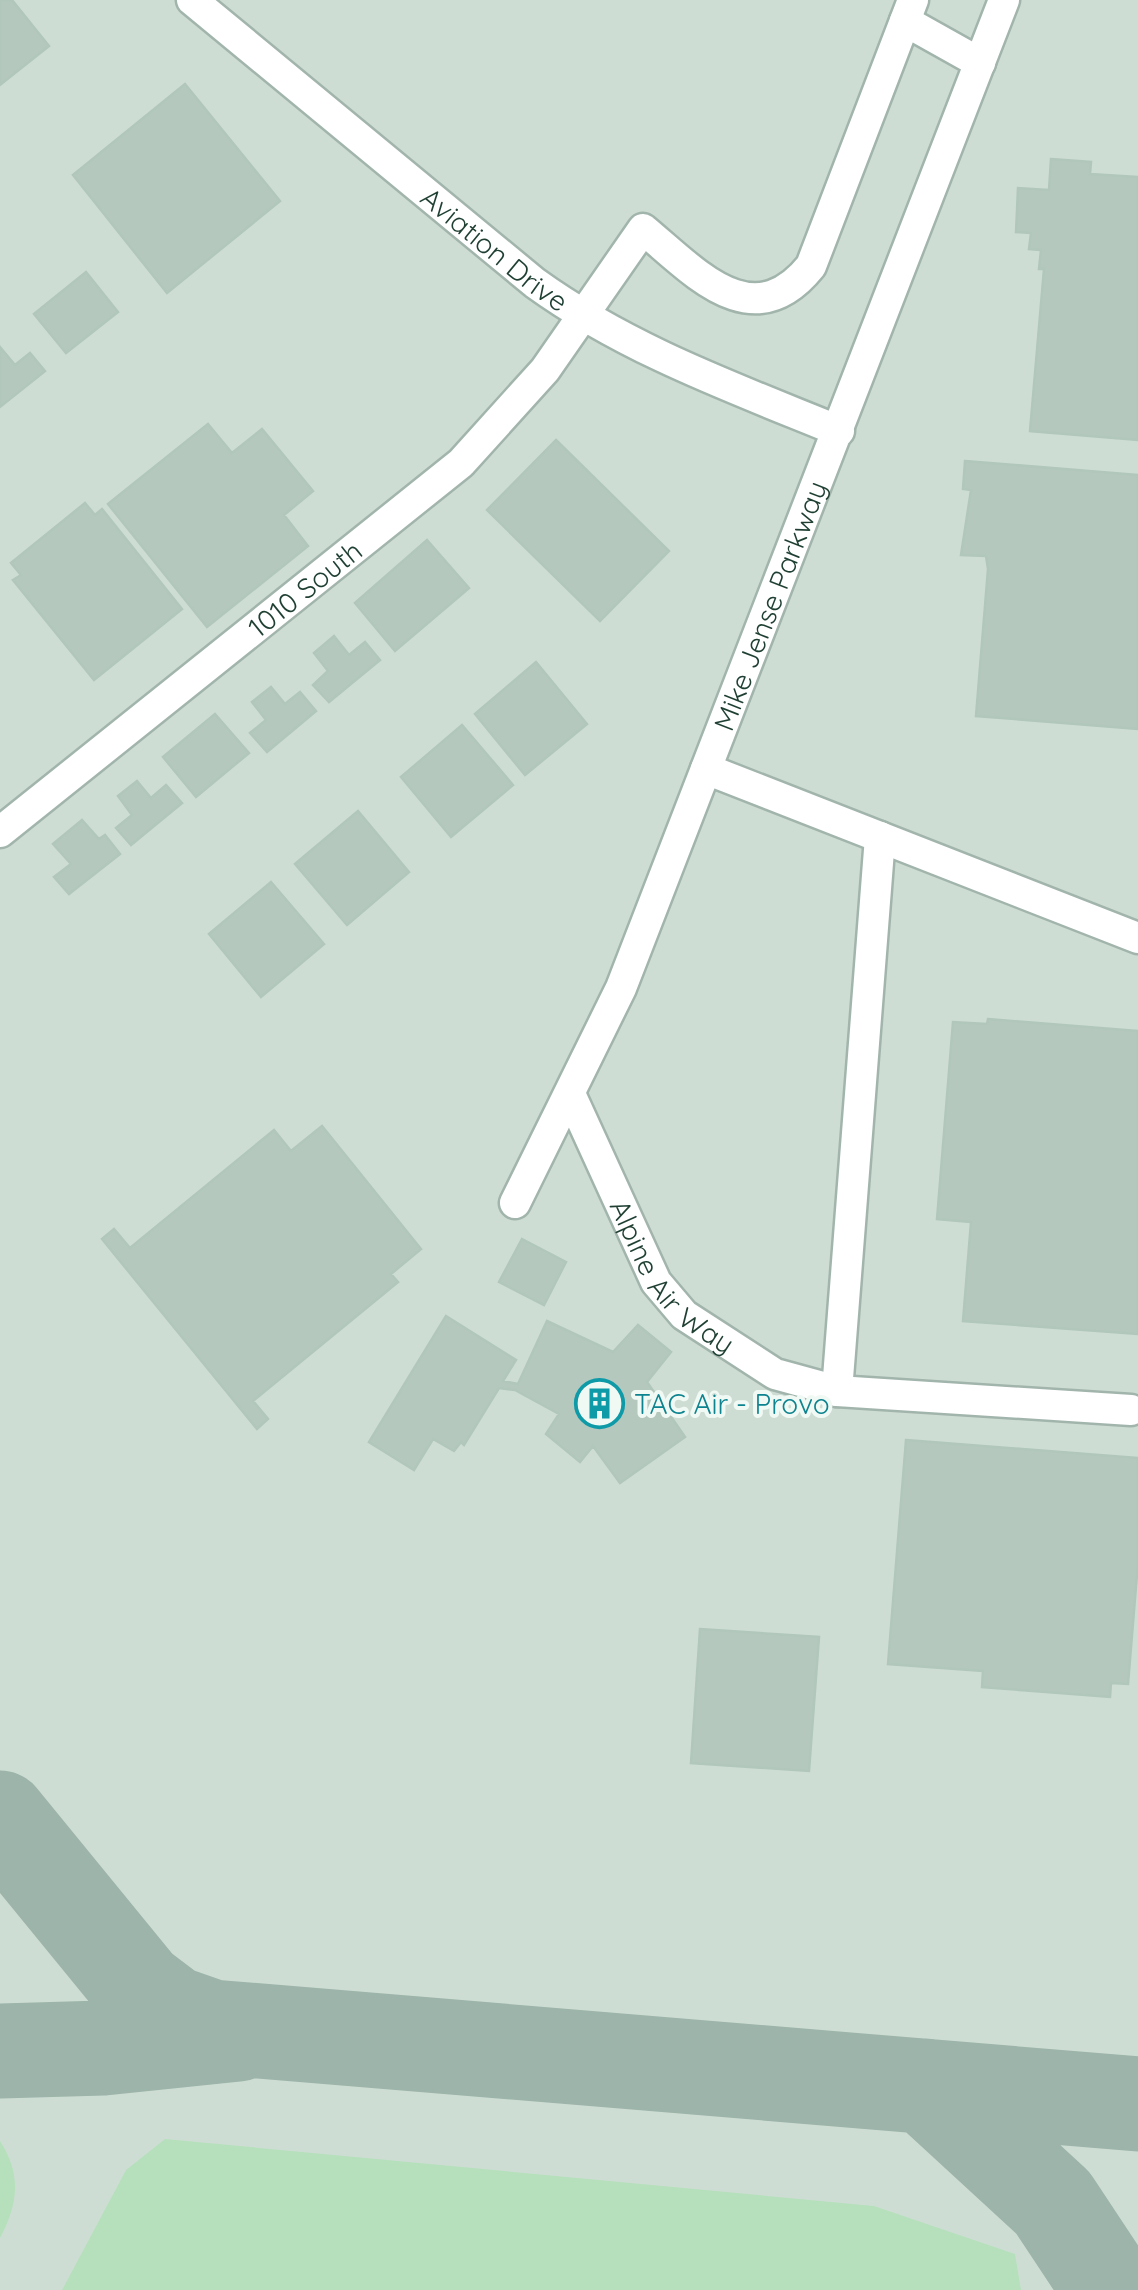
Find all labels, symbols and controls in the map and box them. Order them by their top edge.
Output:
street label: Aviation Drive [414,179,575,318]
street label: Mike Jense Parkway [705,476,834,735]
street label: 1010 South [241,532,368,644]
street label: Alpine Air Way [603,1194,741,1361]
building icon: TAC Air - Provo [573,1377,625,1429]
place label: TAC Air - Provo [634,1386,830,1421]

